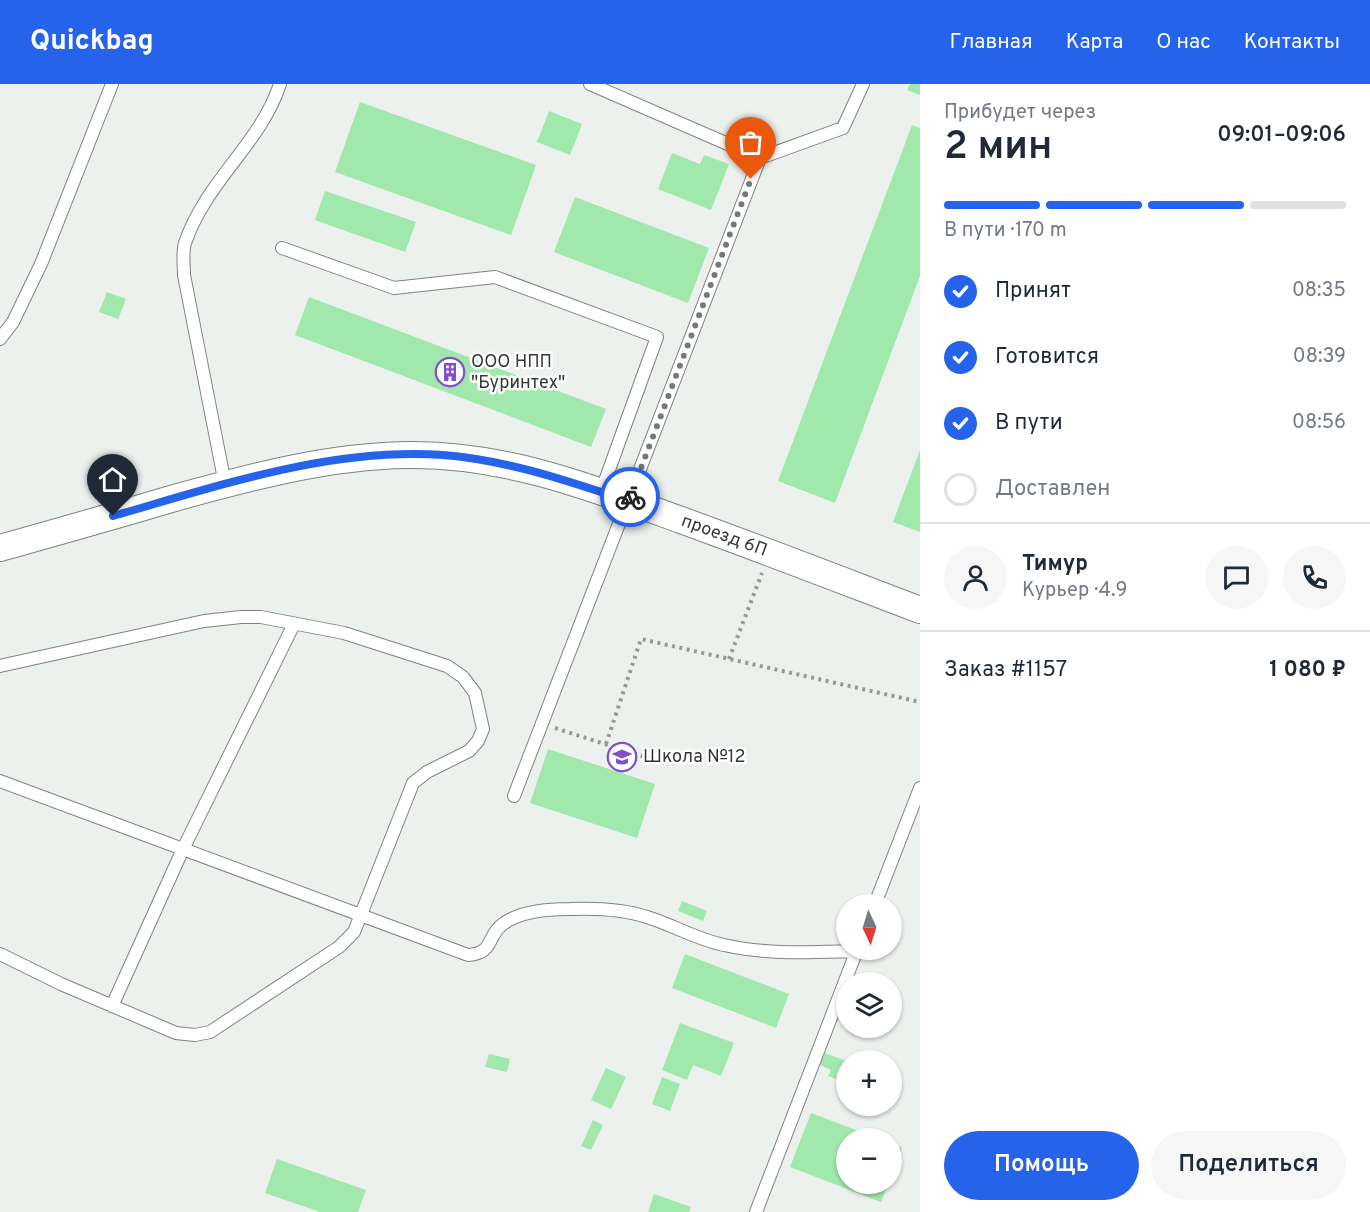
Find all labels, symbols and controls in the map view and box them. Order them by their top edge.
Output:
text: Quickbag [30,24,154,60]
text: Главная [949,29,1033,56]
text: Карта [1066,29,1123,56]
text: О нас [1156,29,1211,56]
text: Контакты [1244,29,1340,56]
text: Прибудет через [944,100,1096,126]
pin [725,117,776,179]
text: 09:01–09:06 [1217,122,1346,149]
text: 2 мин [944,124,1052,173]
icon: bag [734,126,767,159]
text: В пути · 170 m [944,218,1067,244]
icon: check [944,275,977,308]
text: Принят [995,278,1071,305]
text: 08:35 [1292,278,1346,304]
icon: check [944,341,977,374]
text: Готовится [995,344,1099,371]
text: 08:39 [1293,344,1346,370]
place label: ООО НПП "Буринтех" [471,351,565,395]
building icon: ООО НПП "Буринтех" [434,356,466,388]
icon: check [944,407,977,440]
text: В пути [995,410,1063,437]
text: 08:56 [1292,410,1346,436]
pin [87,454,138,516]
icon: home [96,463,129,496]
courier [600,467,660,527]
text: Доставлен [995,476,1110,503]
icon: bike [614,481,647,514]
street label: проезд 6П [678,510,770,562]
button: person [944,546,1007,609]
button: chat [1205,546,1268,609]
button: phone [1283,546,1346,609]
text: Тимур [1022,551,1088,578]
text: Курьер · 4.9 [1022,578,1127,604]
text: Заказ #1157 [944,657,1067,684]
text: 1 080 ₽ [1269,657,1346,684]
school or university icon: Школа №12 [606,741,638,773]
place label: Школа №12 [643,746,746,769]
north arrow [836,894,902,960]
map controls [836,894,902,1194]
button: layers [836,972,902,1038]
button: + [836,1050,902,1116]
button: − [836,1128,902,1194]
button: Помощь [944,1131,1139,1200]
button: Поделиться [1151,1131,1346,1200]

